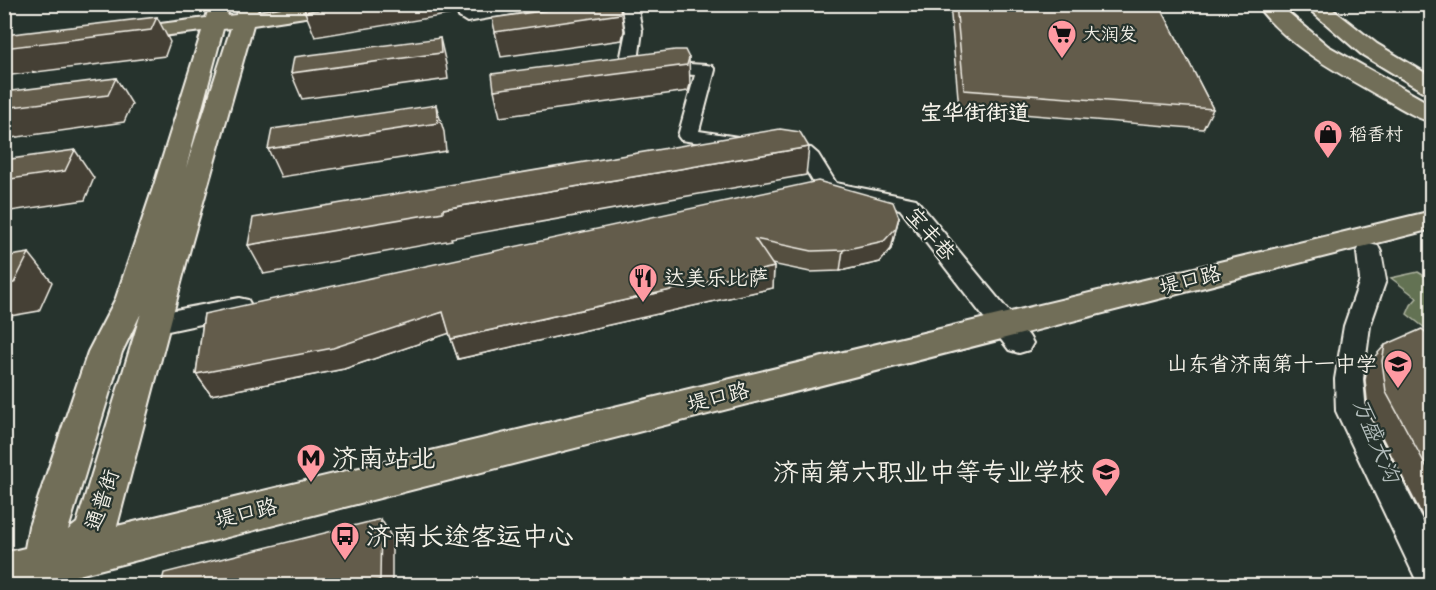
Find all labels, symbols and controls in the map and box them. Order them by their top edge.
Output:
supermarket icon: 大润发 [1046,18,1078,60]
place label: 大润发 [1083,23,1137,45]
district label: 宝华街街道 [920,99,1030,126]
shop icon: 稻香村 [1312,118,1344,160]
place label: 稻香村 [1349,123,1403,145]
street label: 宝丰巷 [901,202,961,266]
street label: 堤口路 [1156,260,1223,299]
restaurant icon: 达美乐比萨 [627,262,659,304]
place label: 达美乐比萨 [664,265,769,290]
school or university icon: 山东省济南第十一中学 [1382,348,1414,390]
place label: 山东省济南第十一中学 [1167,351,1377,376]
street label: 堤口路 [684,377,751,416]
water label: 万盛大沟 [1348,394,1406,488]
metro station icon: 济南站北 [295,442,327,484]
place label: 济南站北 [332,442,436,474]
place label: 济南第六职业中等专业学校 [773,456,1085,488]
school or university icon: 济南第六职业中等专业学校 [1090,456,1122,498]
street label: 通普街 [79,466,124,534]
street label: 堤口路 [212,493,279,532]
bus stop icon: 济南长途客运中心 [329,520,361,562]
place label: 济南长途客运中心 [366,520,574,552]

